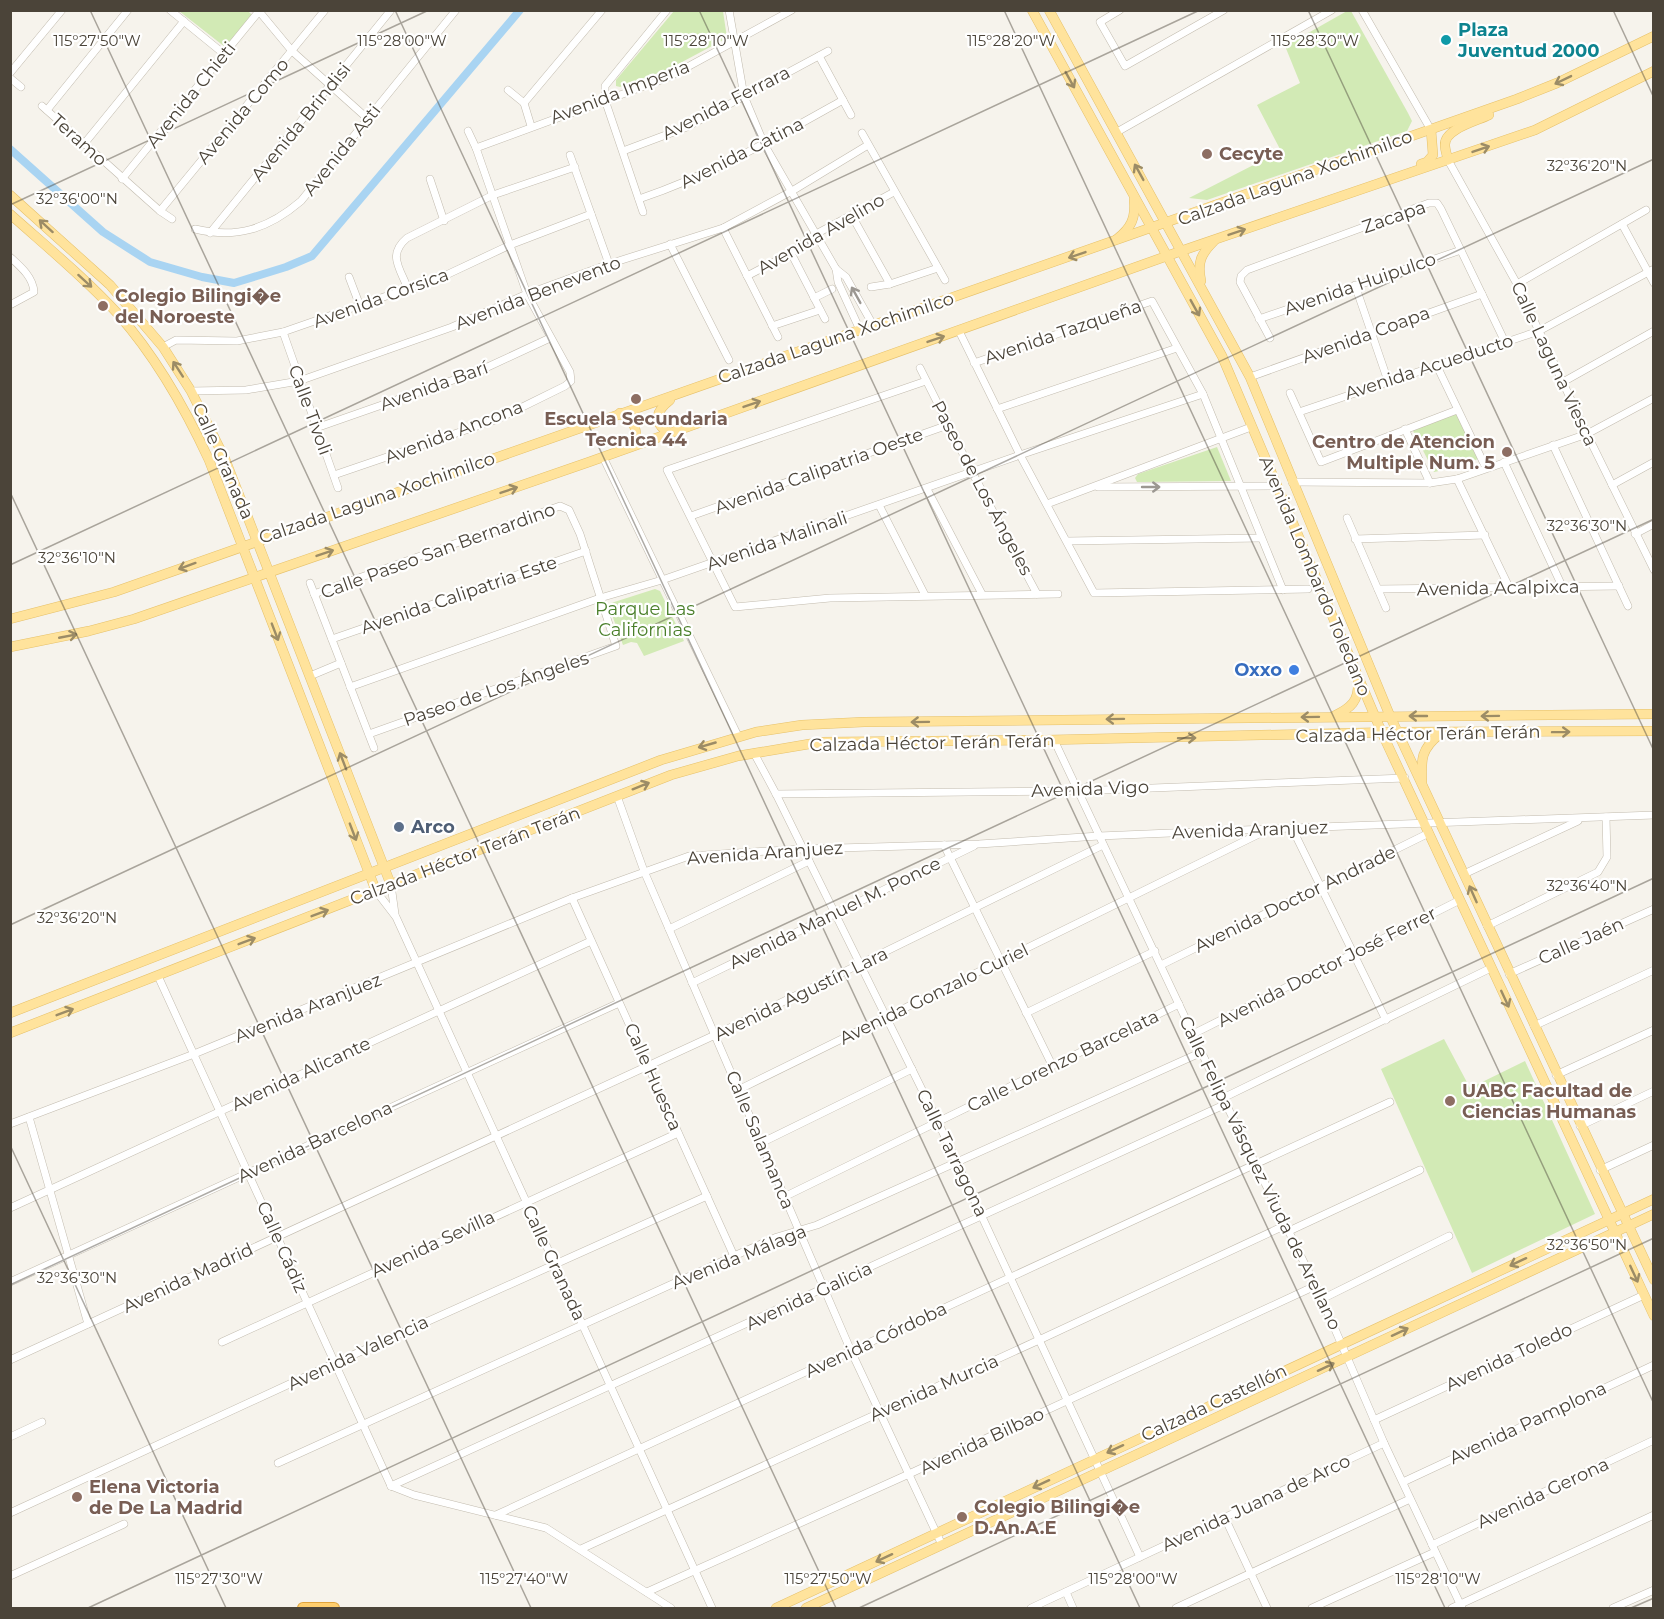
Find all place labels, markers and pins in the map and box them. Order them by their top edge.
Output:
place label: Plaza Juventud 2000 [1457,19,1600,62]
marker: Plaza Juventud 2000 [1439,33,1453,47]
place label: Cecyte [1219,143,1283,165]
marker: Cecyte [1200,147,1214,161]
place label: Colegio Bilingi�e del Noroeste [115,285,281,328]
marker: Colegio Bilingi�e del Noroeste [96,299,110,313]
marker: Escuela Secundaria Tecnica 44 [629,392,643,406]
place label: Escuela Secundaria Tecnica 44 [544,408,728,451]
place label: Centro de Atencion Multiple Num. 5 [1312,431,1495,474]
marker: Centro de Atencion Multiple Num. 5 [1500,445,1514,459]
place label: Oxxo [1234,659,1282,681]
marker: Oxxo [1287,663,1301,677]
place label: Arco [410,816,455,838]
marker: Arco [392,820,406,834]
place label: UABC Facultad de Ciencias Humanas [1462,1080,1637,1123]
marker: UABC Facultad de Ciencias Humanas [1443,1094,1457,1108]
place label: Elena Victoria de De La Madrid [89,1476,243,1519]
marker: Elena Victoria de De La Madrid [70,1490,84,1504]
place label: Colegio Bilingi�e D.An.A.E [974,1496,1140,1539]
marker: Colegio Bilingi�e D.An.A.E [955,1510,969,1524]

